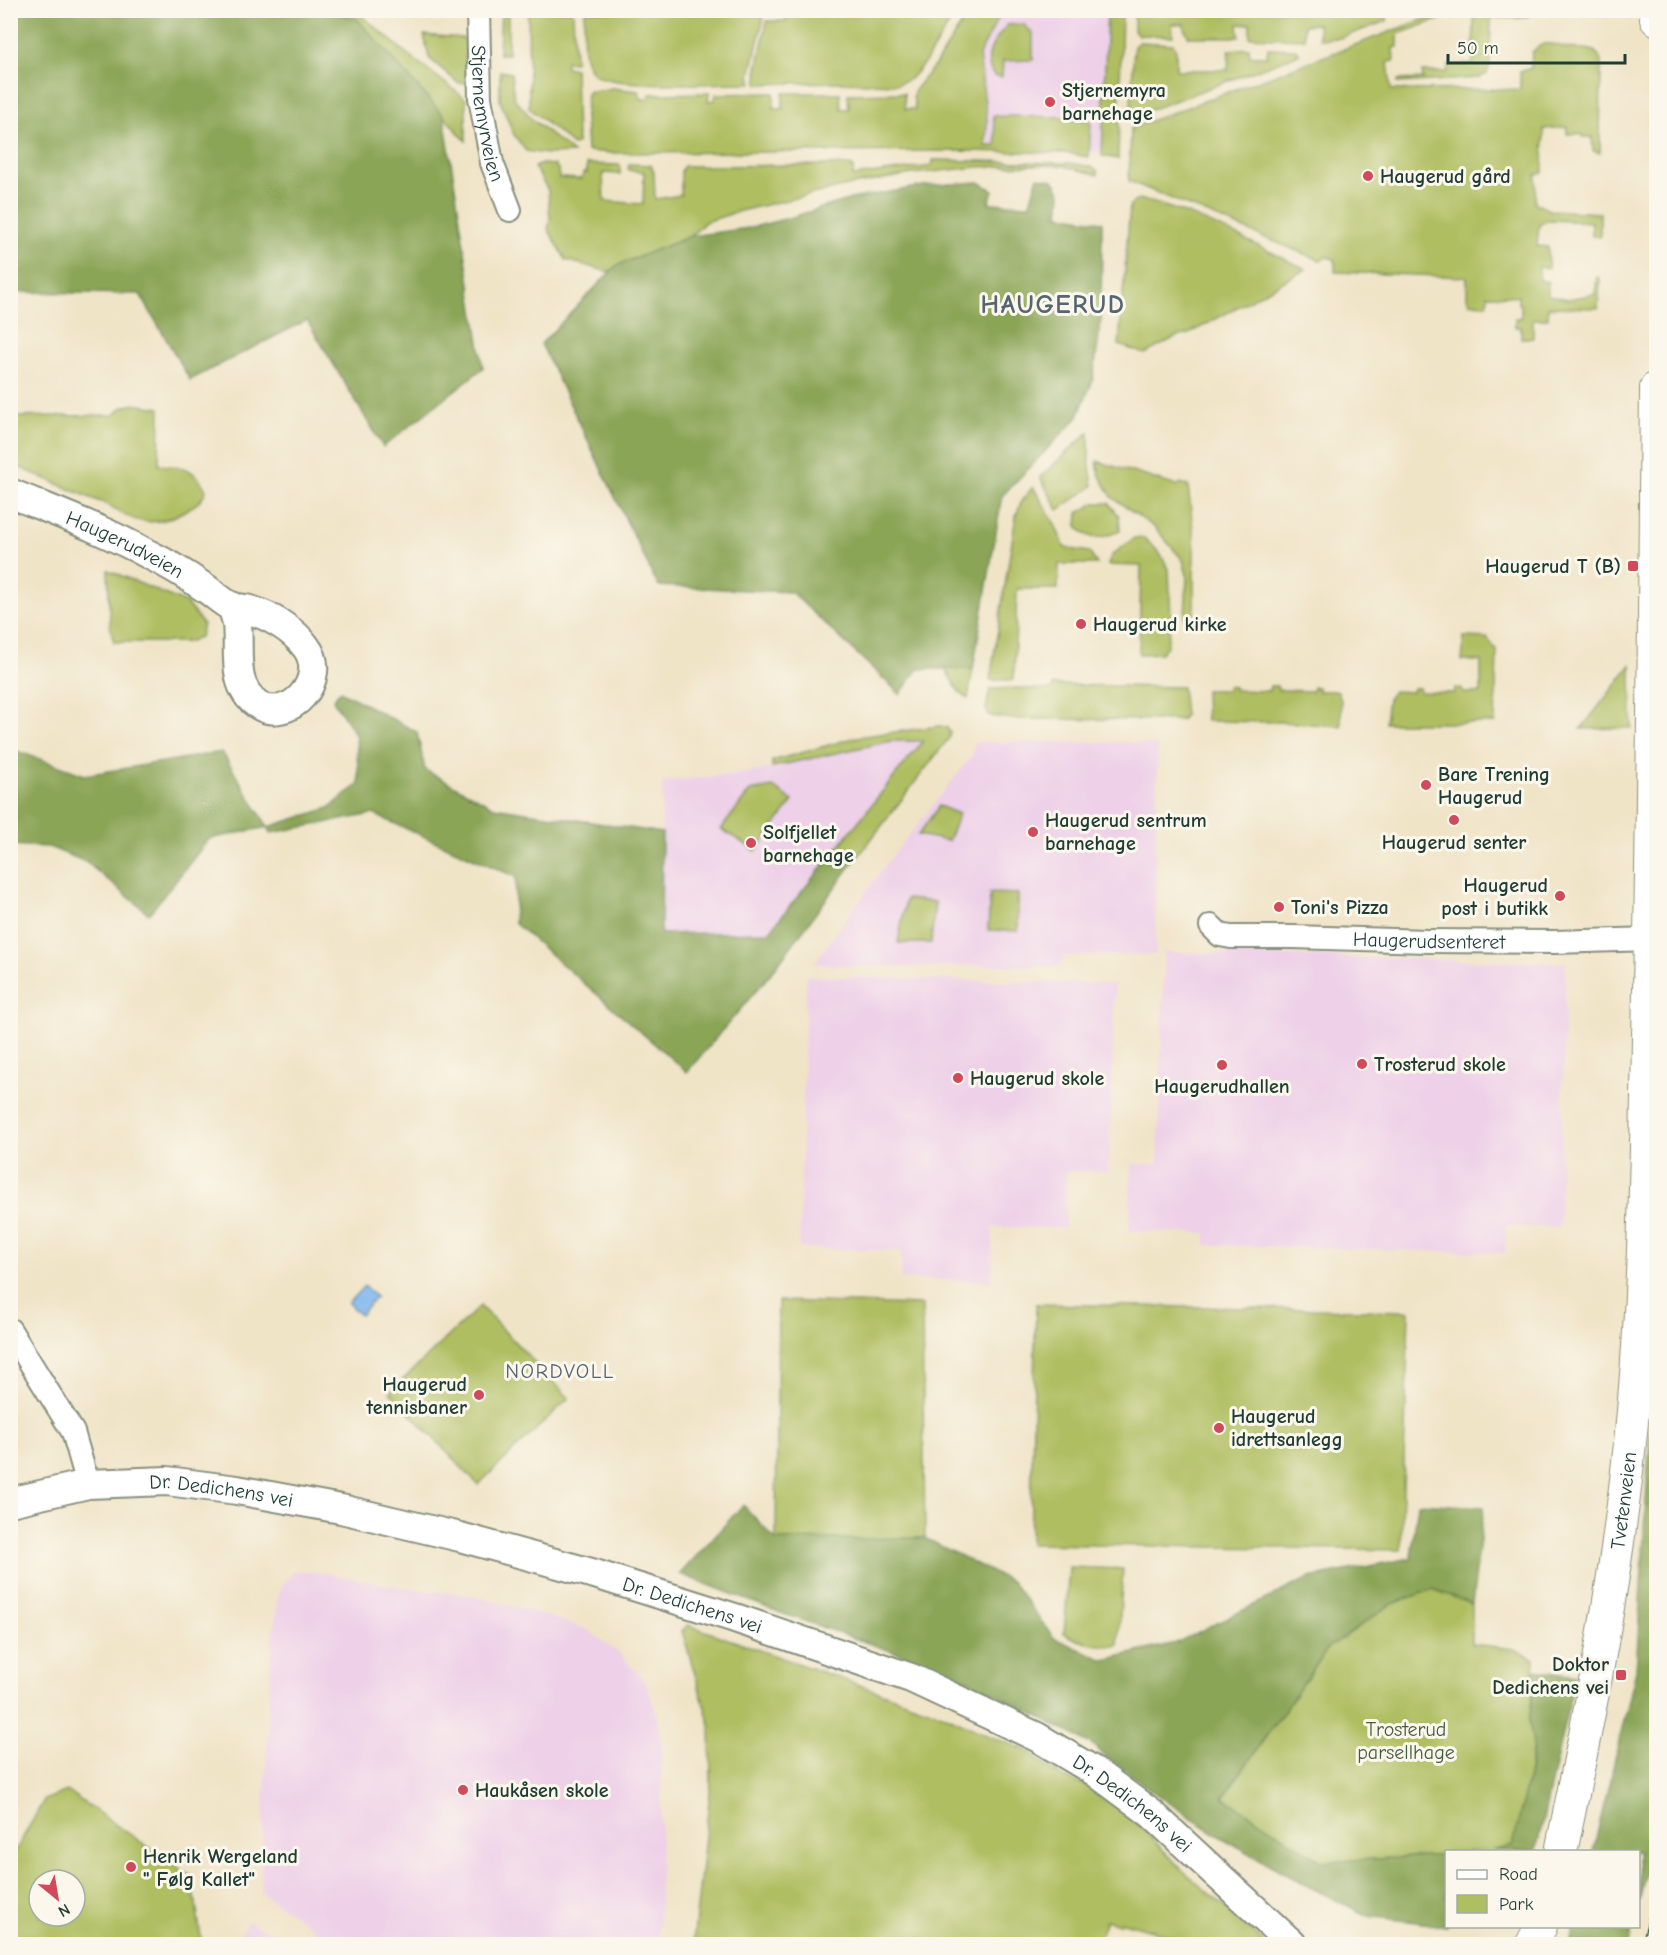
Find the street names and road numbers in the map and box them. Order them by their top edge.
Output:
street label: Stjernemyrveien [467,45,509,185]
street label: Haugerudveien [63,506,188,583]
street label: Haugerudsenteret [1353,928,1507,954]
street label: Tvetenveien [1606,1451,1641,1551]
street label: Dr. Dedichens vei [149,1470,295,1512]
street label: Dr. Dedichens vei [620,1572,765,1638]
street label: Dr. Dedichens vei [1069,1750,1197,1857]

